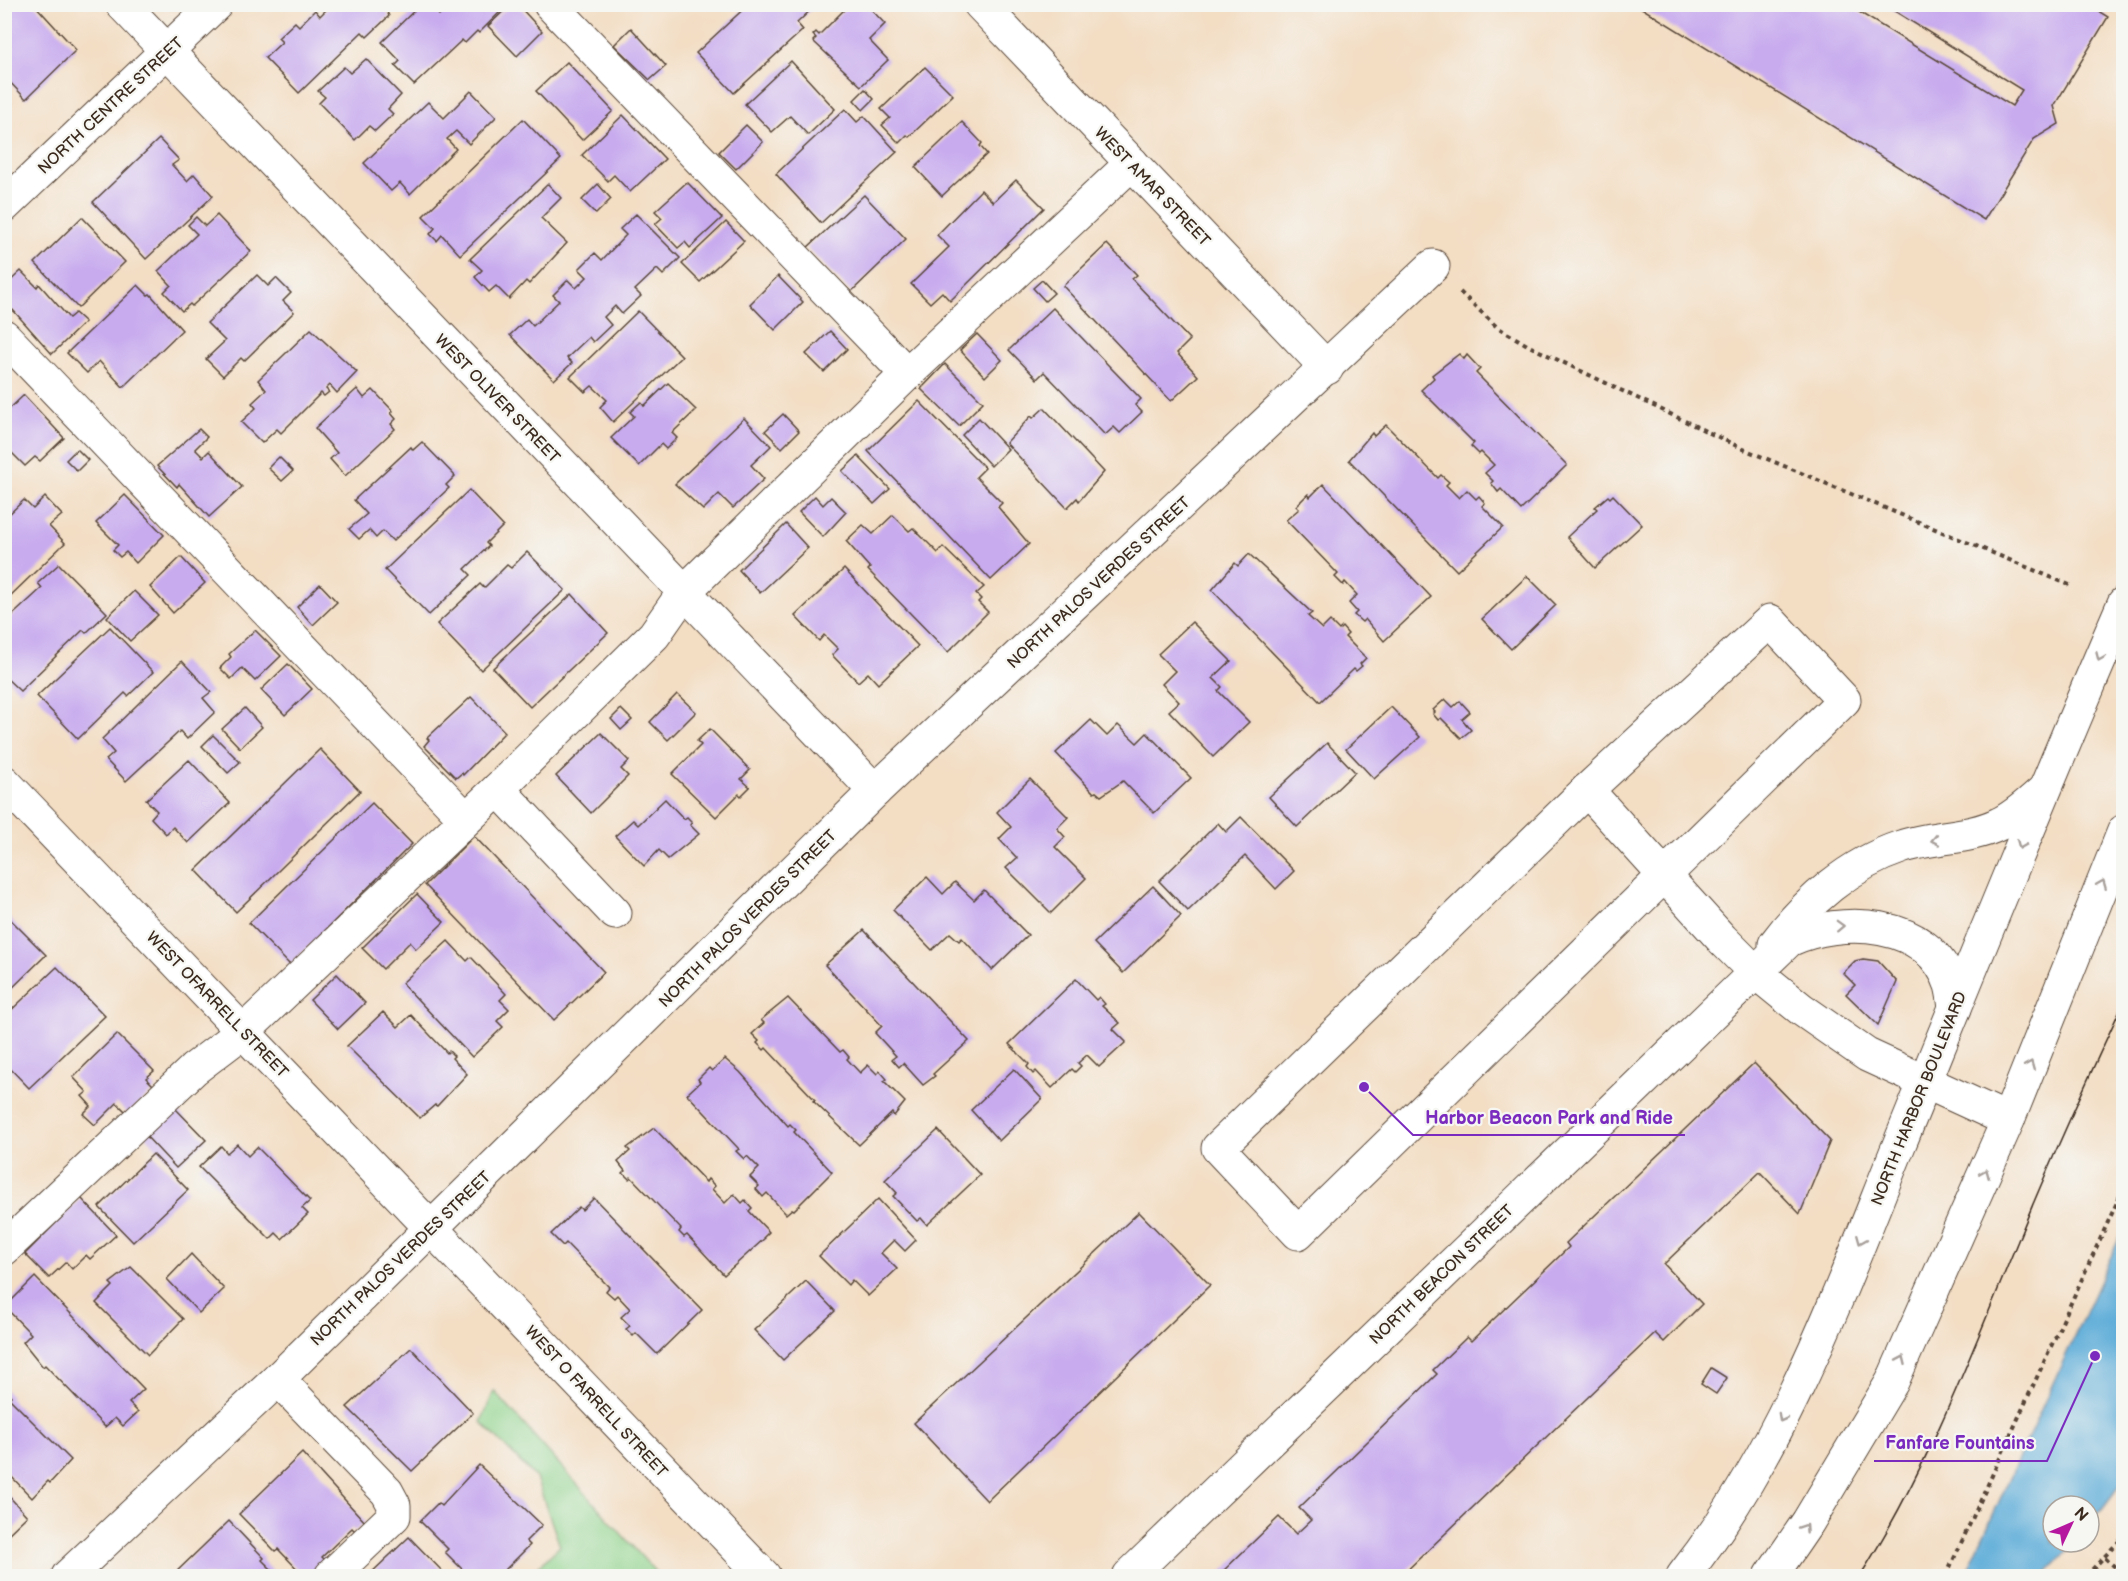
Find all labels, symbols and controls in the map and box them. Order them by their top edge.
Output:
street label: NORTH CENTRE STREET [34,33,188,178]
street label: WEST AMAR STREET [1090,124,1214,251]
street label: WEST OLIVER STREET [430,331,564,468]
street label: NORTH PALOS VERDES STREET [1004,493,1195,673]
one-way arrow [2096,651,2108,662]
street label: NORTH PALOS VERDES STREET [655,826,841,1012]
one-way arrow [1930,833,1940,846]
one-way arrow [2016,839,2028,850]
one-way arrow [2095,880,2107,891]
one-way arrow [1836,920,1845,933]
street label: WEST OFARRELL STREET [142,928,292,1082]
street label: NORTH HARBOR BOULEVARD [1868,989,1971,1208]
one-way arrow [2023,1061,2035,1072]
callout: Harbor Beacon Park and Ride [1413,1099,1685,1135]
text: Harbor Beacon Park and Ride [1425,1108,1673,1129]
street label: NORTH PALOS VERDES STREET [307,1168,495,1350]
one-way arrow [1978,1168,1990,1179]
street label: NORTH BEACON STREET [1366,1201,1518,1349]
one-way arrow [1856,1233,1868,1244]
street label: WEST O FARRELL STREET [521,1322,671,1482]
one-way arrow [1895,1355,1907,1366]
one-way arrow [1777,1412,1789,1423]
callout: Fanfare Fountains [1874,1425,2047,1461]
text: Fanfare Fountains [1885,1433,2035,1454]
north arrow [2041,1494,2101,1554]
text: N [2070,1504,2092,1526]
one-way arrow [1797,1524,1808,1535]

